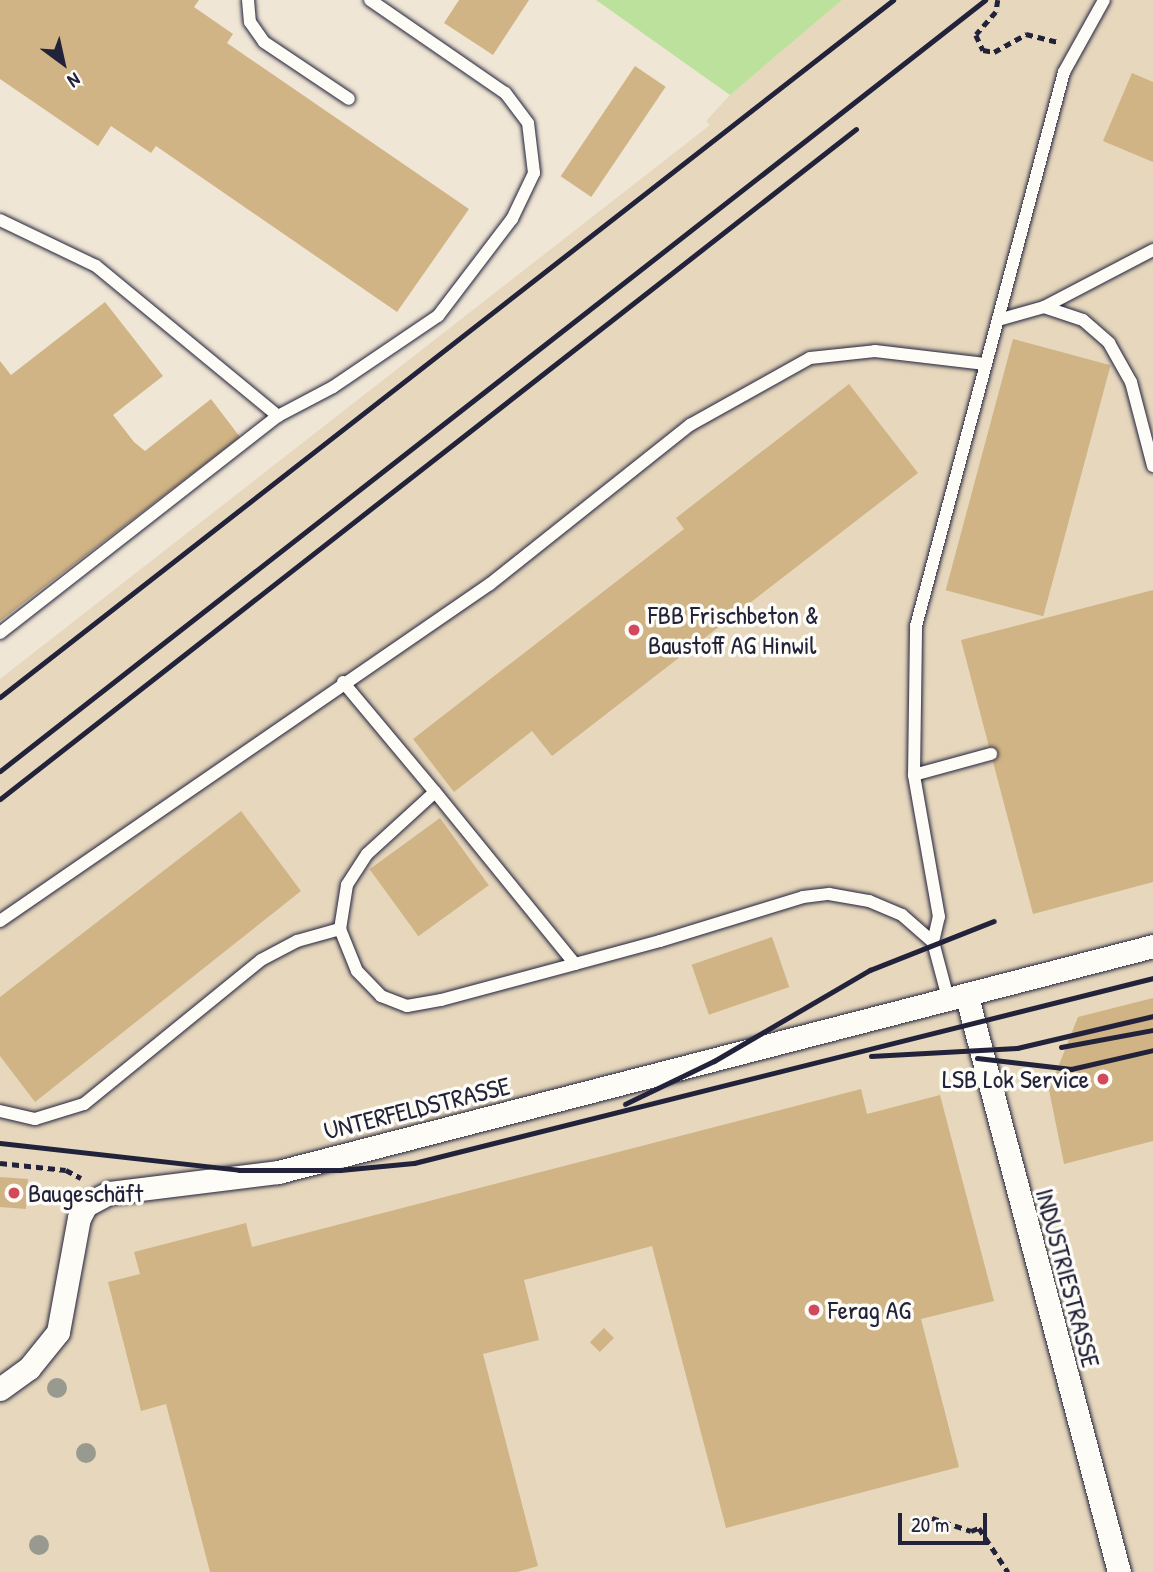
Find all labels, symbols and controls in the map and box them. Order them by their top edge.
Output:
north arrow [28,28,98,98]
text: N [63,67,86,94]
place label: FBB Frischbeton & Baustoff AG Hinwil [648,599,819,660]
marker: FBB Frischbeton & Baustoff AG Hinwil [626,622,642,638]
place label: LSB Lok Service [942,1063,1089,1095]
street label: UNTERFELDSTRASSE [321,1070,513,1146]
marker: LSB Lok Service [1095,1071,1111,1087]
place label: Baugeschäft [28,1177,143,1209]
marker: Baugeschäft [6,1185,22,1201]
street label: INDUSTRIESTRASSE [1029,1185,1107,1371]
place label: Ferag AG [828,1294,911,1326]
marker: Ferag AG [806,1302,822,1318]
scale bar [901,1498,990,1542]
text: 20 m [911,1510,949,1539]

